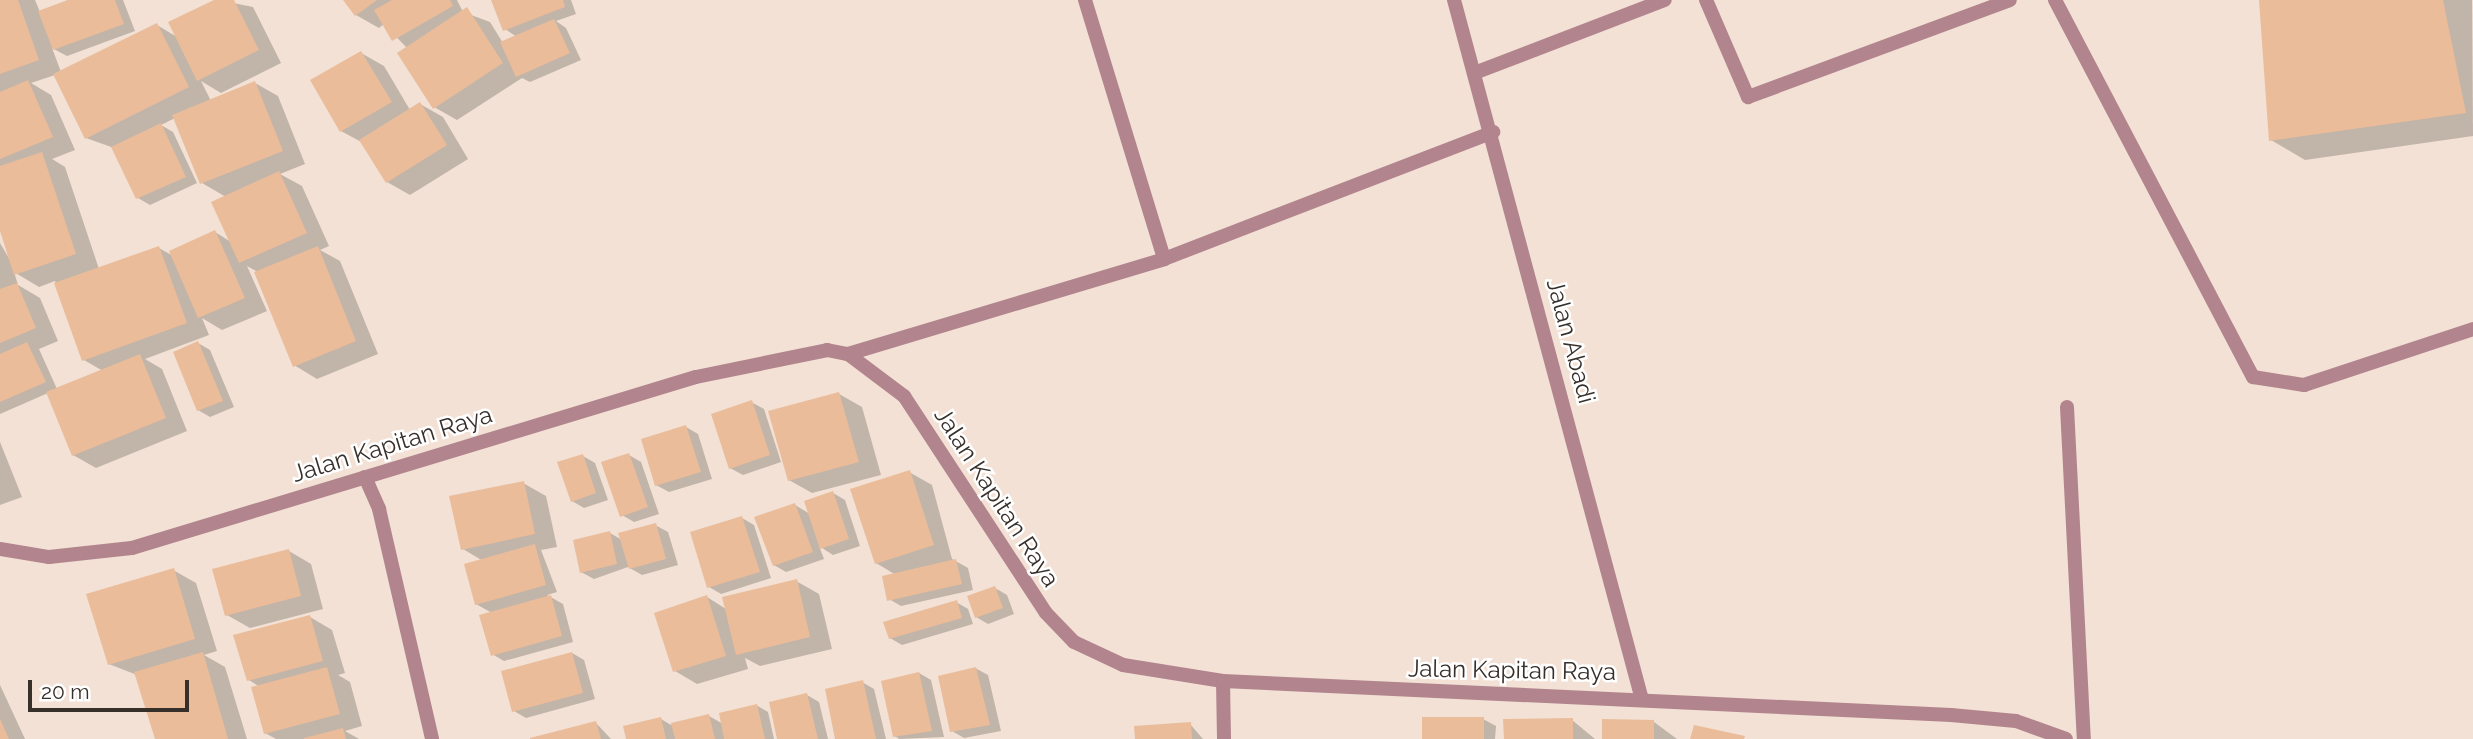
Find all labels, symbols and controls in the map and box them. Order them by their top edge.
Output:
street label: Jalan Abadi [1540,275,1602,407]
street label: Jalan Kapitan Raya [288,400,496,488]
street label: Jalan Kapitan Raya [928,402,1066,592]
street label: Jalan Kapitan Raya [1408,654,1616,686]
scale bar [32,666,192,710]
text: 20 m [41,679,89,704]

